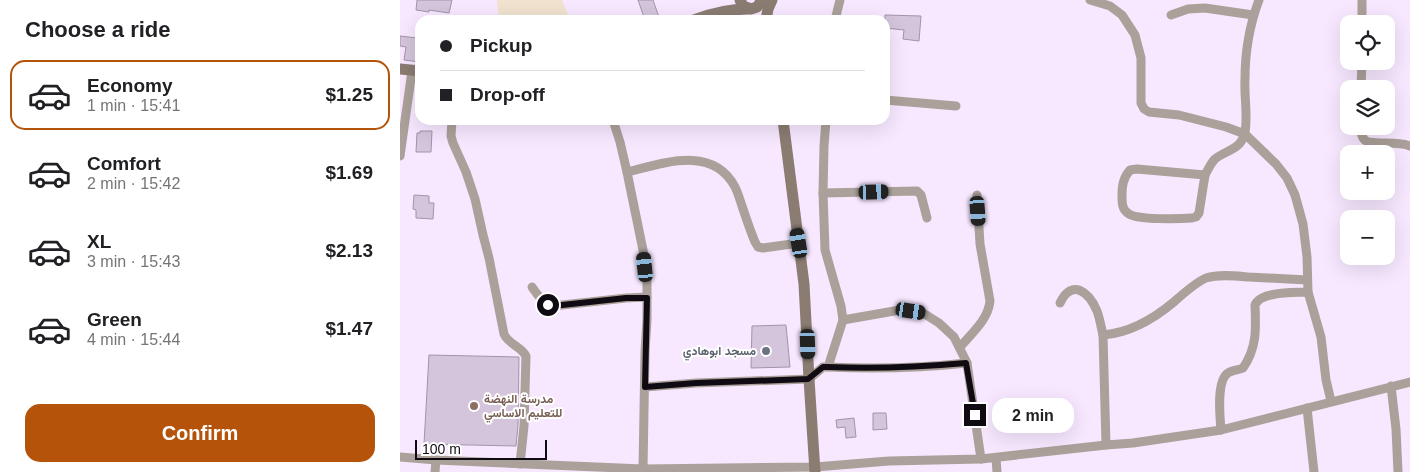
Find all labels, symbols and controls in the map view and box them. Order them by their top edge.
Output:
map controls [1340,15,1395,265]
button: locate [1340,15,1395,70]
text: Choose a ride [25,17,170,42]
text: Pickup [470,35,532,56]
icon: car [27,73,72,118]
text: Economy [87,75,173,96]
button: layers [1340,80,1395,135]
text: $1.25 [325,84,373,105]
text: Drop-off [470,84,545,105]
text: 1 min · 15:41 [87,97,180,114]
button: + [1340,145,1395,200]
icon: car [27,151,72,196]
text: Comfort [87,153,161,174]
text: $1.69 [325,162,373,183]
text: 2 min · 15:42 [87,175,180,192]
car [858,184,889,200]
car [969,196,986,226]
button: − [1340,210,1395,265]
car [789,227,808,259]
icon: car [27,229,72,274]
text: XL [87,231,111,252]
text: $2.13 [325,240,373,261]
car [635,251,654,283]
text: 3 min · 15:43 [87,253,180,270]
route start [537,294,559,316]
car [895,301,926,321]
icon: car [27,307,72,352]
text: Green [87,309,142,330]
text: $1.47 [325,318,373,339]
car [799,329,816,359]
text: 4 min · 15:44 [87,331,180,348]
place label: مسجد ابوهادي [683,344,756,361]
marker: مسجد ابوهادي [760,345,772,357]
place label: مدرسة النهضة للتعليم الاساسي [484,392,562,423]
callout: 2 min [992,398,1075,432]
marker: مدرسة النهضة للتعليم الاساسي [468,400,480,412]
button: Confirm [25,404,375,462]
route end [964,404,986,426]
text: 2 min [1012,407,1054,424]
scale bar [415,437,548,460]
text: 100 m [422,441,461,457]

